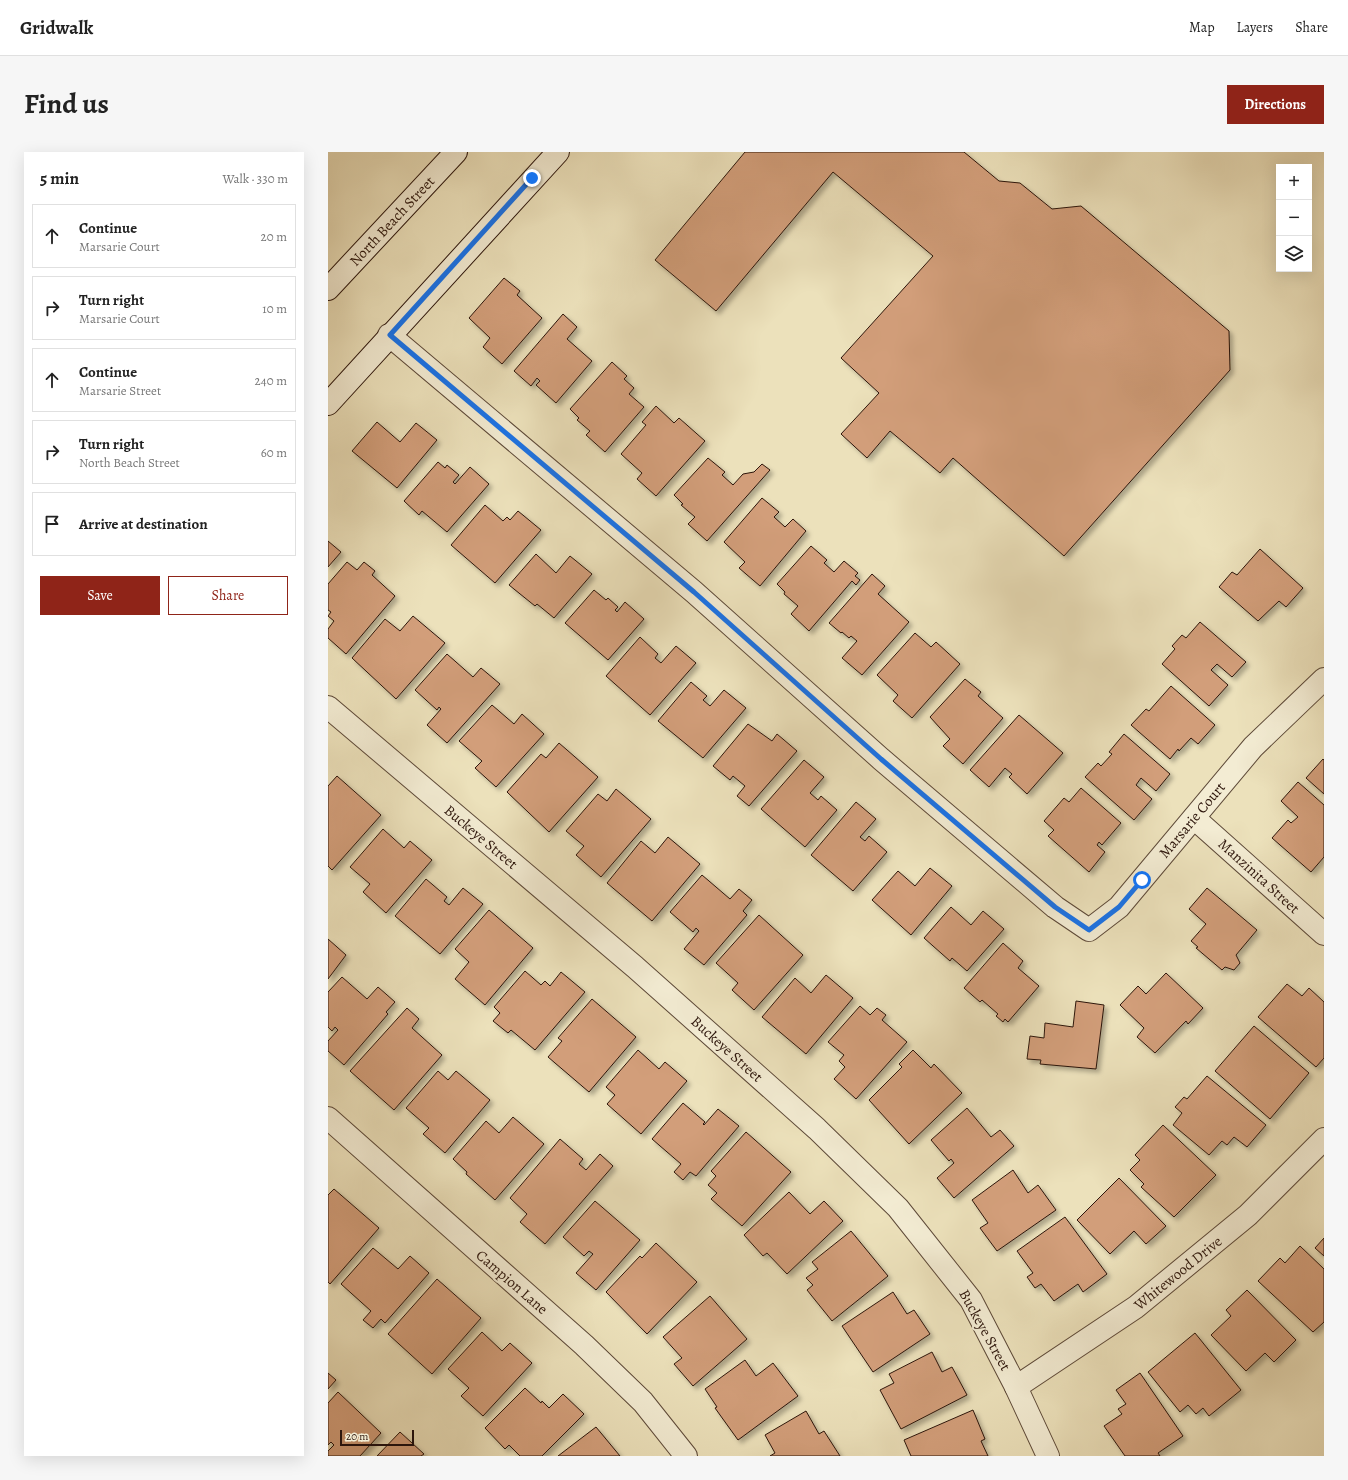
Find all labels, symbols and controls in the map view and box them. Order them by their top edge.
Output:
text: Gridwalk [20,15,93,41]
text: Map [1189,18,1215,37]
text: Layers [1237,18,1273,37]
text: Share [1295,18,1328,37]
text: Find us [24,85,109,123]
button: Directions [1227,85,1324,124]
map controls [1276,164,1312,272]
button: + [1276,164,1312,200]
text: 5 min [40,167,79,190]
route end [523,169,541,187]
text: Walk · 330 m [222,170,288,187]
street label: North Beach Street [345,172,439,270]
button: − [1276,200,1312,236]
text: Continue [79,218,137,238]
icon: ahead [41,225,63,247]
text: 20 m [261,228,287,245]
button: layers [1276,236,1312,272]
text: Marsarie Court [79,238,160,255]
text: Turn right [79,290,144,310]
icon: right [41,297,63,319]
text: 10 m [262,300,287,317]
text: Marsarie Court [79,310,160,327]
text: Continue [79,362,137,382]
icon: ahead [41,369,63,391]
text: 240 m [255,372,287,389]
text: Marsarie Street [79,382,161,399]
text: Turn right [79,434,144,454]
icon: right [41,441,63,463]
text: 60 m [261,444,287,461]
text: North Beach Street [79,454,180,471]
icon: arrive [41,513,63,535]
text: Arrive at destination [79,514,208,534]
button: Save [40,576,160,615]
button: Share [168,576,288,615]
street label: Marsarie Court [1154,778,1230,862]
street label: Buckeye Street [440,800,522,874]
street label: Manzinita Street [1214,834,1304,918]
route start [1133,871,1151,889]
street label: Buckeye Street [687,1011,767,1087]
street label: Whitewood Drive [1129,1231,1226,1315]
street label: Campion Lane [472,1245,552,1319]
street label: Buckeye Street [954,1286,1016,1374]
scale bar [340,1428,414,1447]
text: 20 m [346,1429,368,1444]

